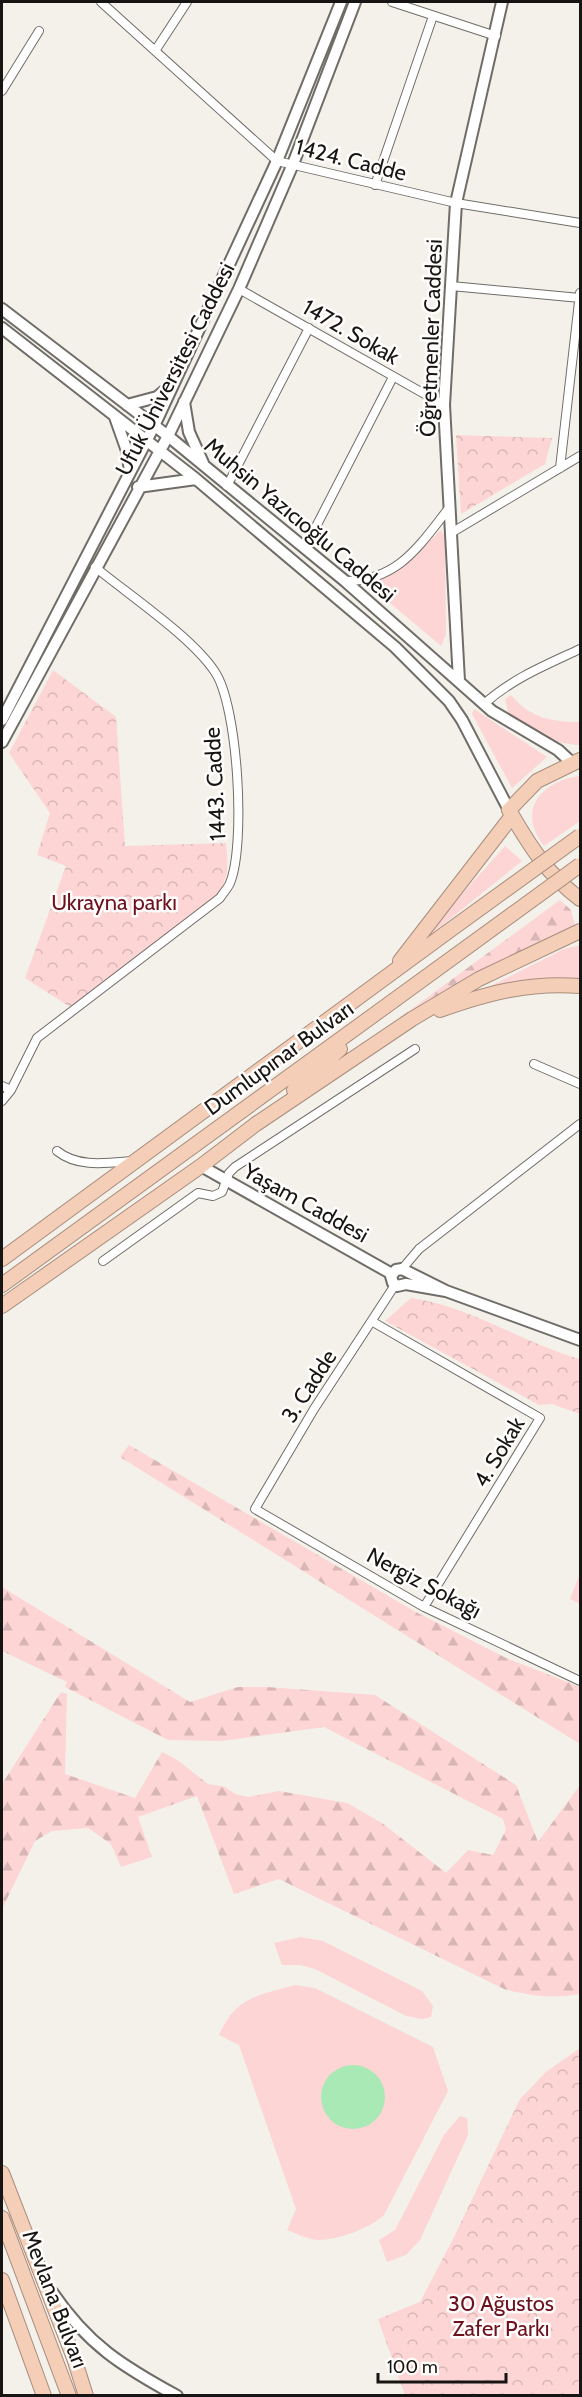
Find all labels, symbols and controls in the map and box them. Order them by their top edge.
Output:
street label: 1424. Cadde [293,133,409,187]
street label: Öğretmenler Caddesi [414,239,448,437]
street label: Ufuk Üniversitesi Caddesi [110,258,240,480]
street label: 1472. Sokak [298,294,404,371]
street label: Muhsin Yazıcıoğlu Caddesi [199,432,401,608]
street label: 1443. Cadde [199,726,231,842]
park label: Ukrayna parkı [51,889,177,916]
street label: Dumlupınar Bulvarı [199,995,359,1121]
street label: Yaşam Caddesi [238,1157,373,1249]
street label: 3. Cadde [276,1345,342,1427]
street label: 4. Sokak [468,1412,530,1492]
street label: Nergiz Sokağı [362,1542,486,1624]
street label: Mevlana Bulvarı [16,2226,94,2372]
park label: 30 Ağustos Zafer Parkı [448,2290,554,2342]
scale bar [378,2346,506,2384]
text: 100 m [387,2356,438,2378]

